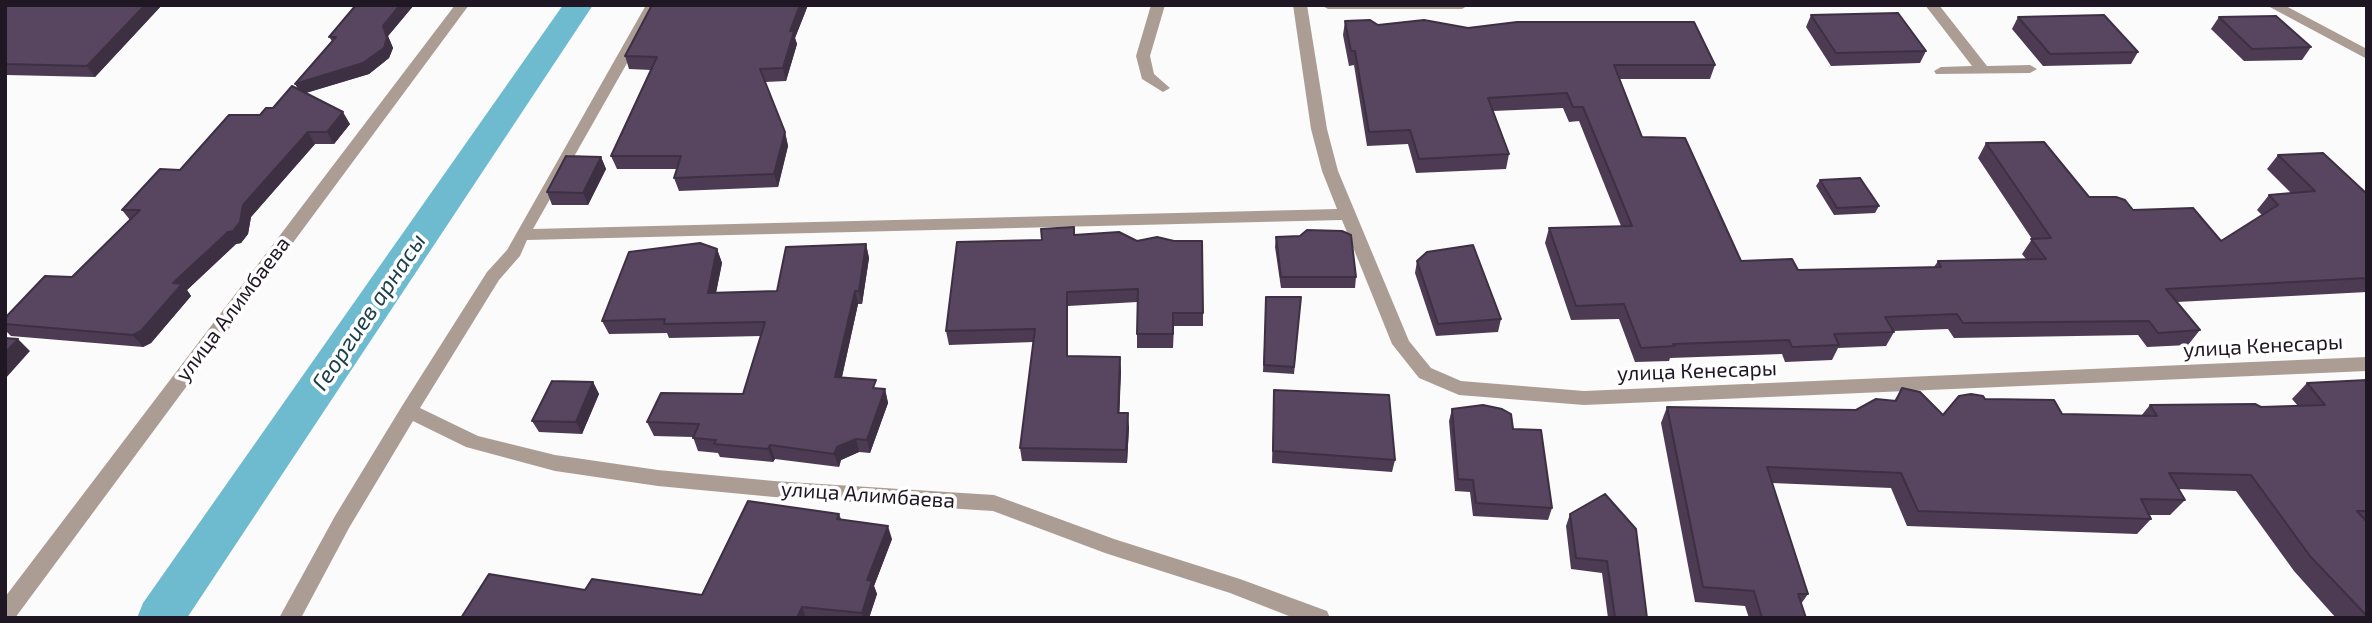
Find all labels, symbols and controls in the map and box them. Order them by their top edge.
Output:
water label: Георгиев арнасы [306,228,432,396]
street label: улица Алимбаева [170,232,296,386]
street label: улица Кенесары [2182,329,2344,363]
street label: улица Кенесары [1617,356,1777,386]
street label: улица Алимбаева [780,476,956,514]

